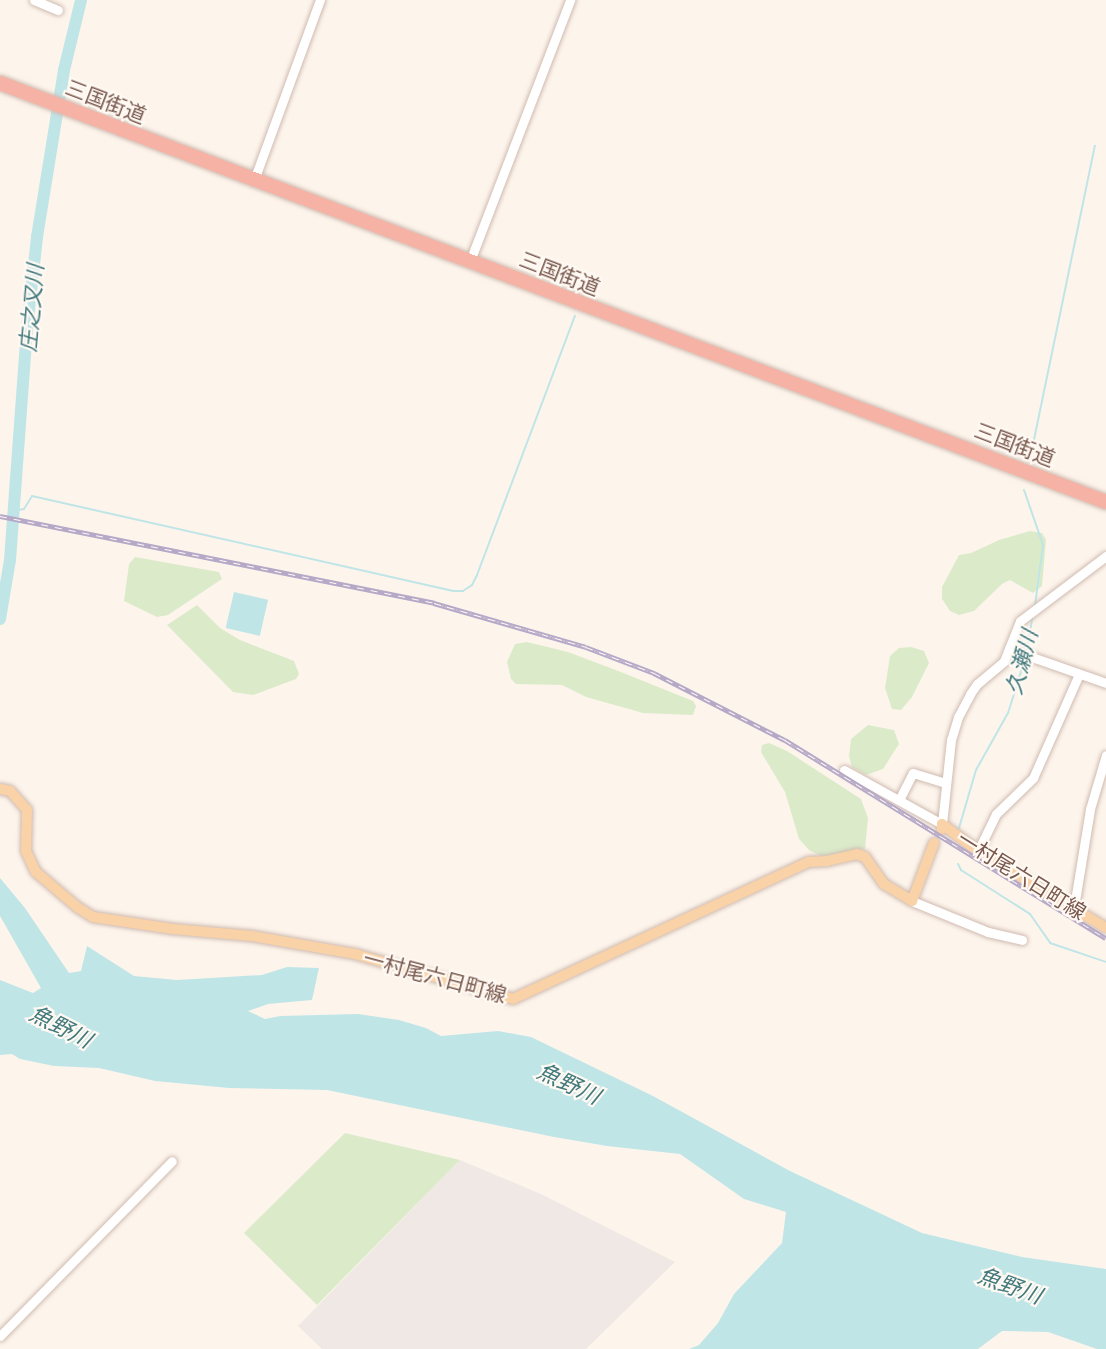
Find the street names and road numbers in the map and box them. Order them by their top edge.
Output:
street label: 三国街道 [62,74,150,128]
street label: 三国街道 [516,246,604,300]
street label: 三国街道 [971,417,1059,471]
street label: 一村尾六日町線 [953,825,1091,925]
street label: 一村尾六日町線 [361,945,509,1007]

